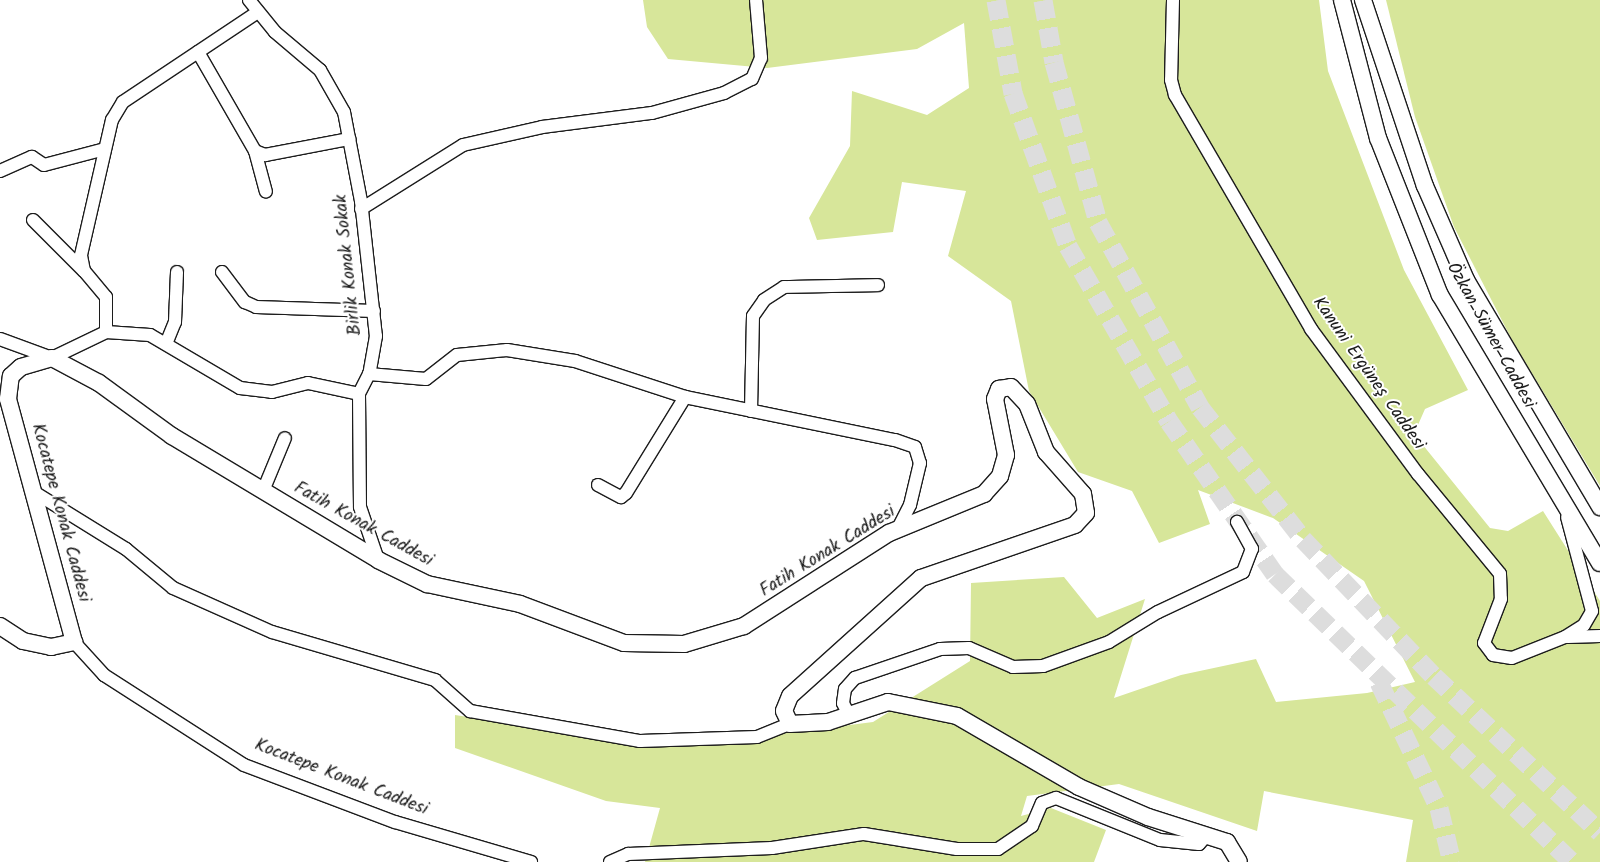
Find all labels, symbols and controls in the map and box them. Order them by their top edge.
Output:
street label: Birlik Konak Sokak [331,193,367,337]
street label: Özkan Sümer Caddesi [1441,259,1539,413]
street label: Kanuni Ergüneş Caddesi [1307,293,1429,455]
street label: Kocatepe Konak Caddesi [26,421,94,605]
street label: Fatih Konak Caddesi [290,478,436,572]
street label: Fatih Konak Caddesi [756,502,900,602]
street label: Kocatepe Konak Caddesi [251,735,431,821]

